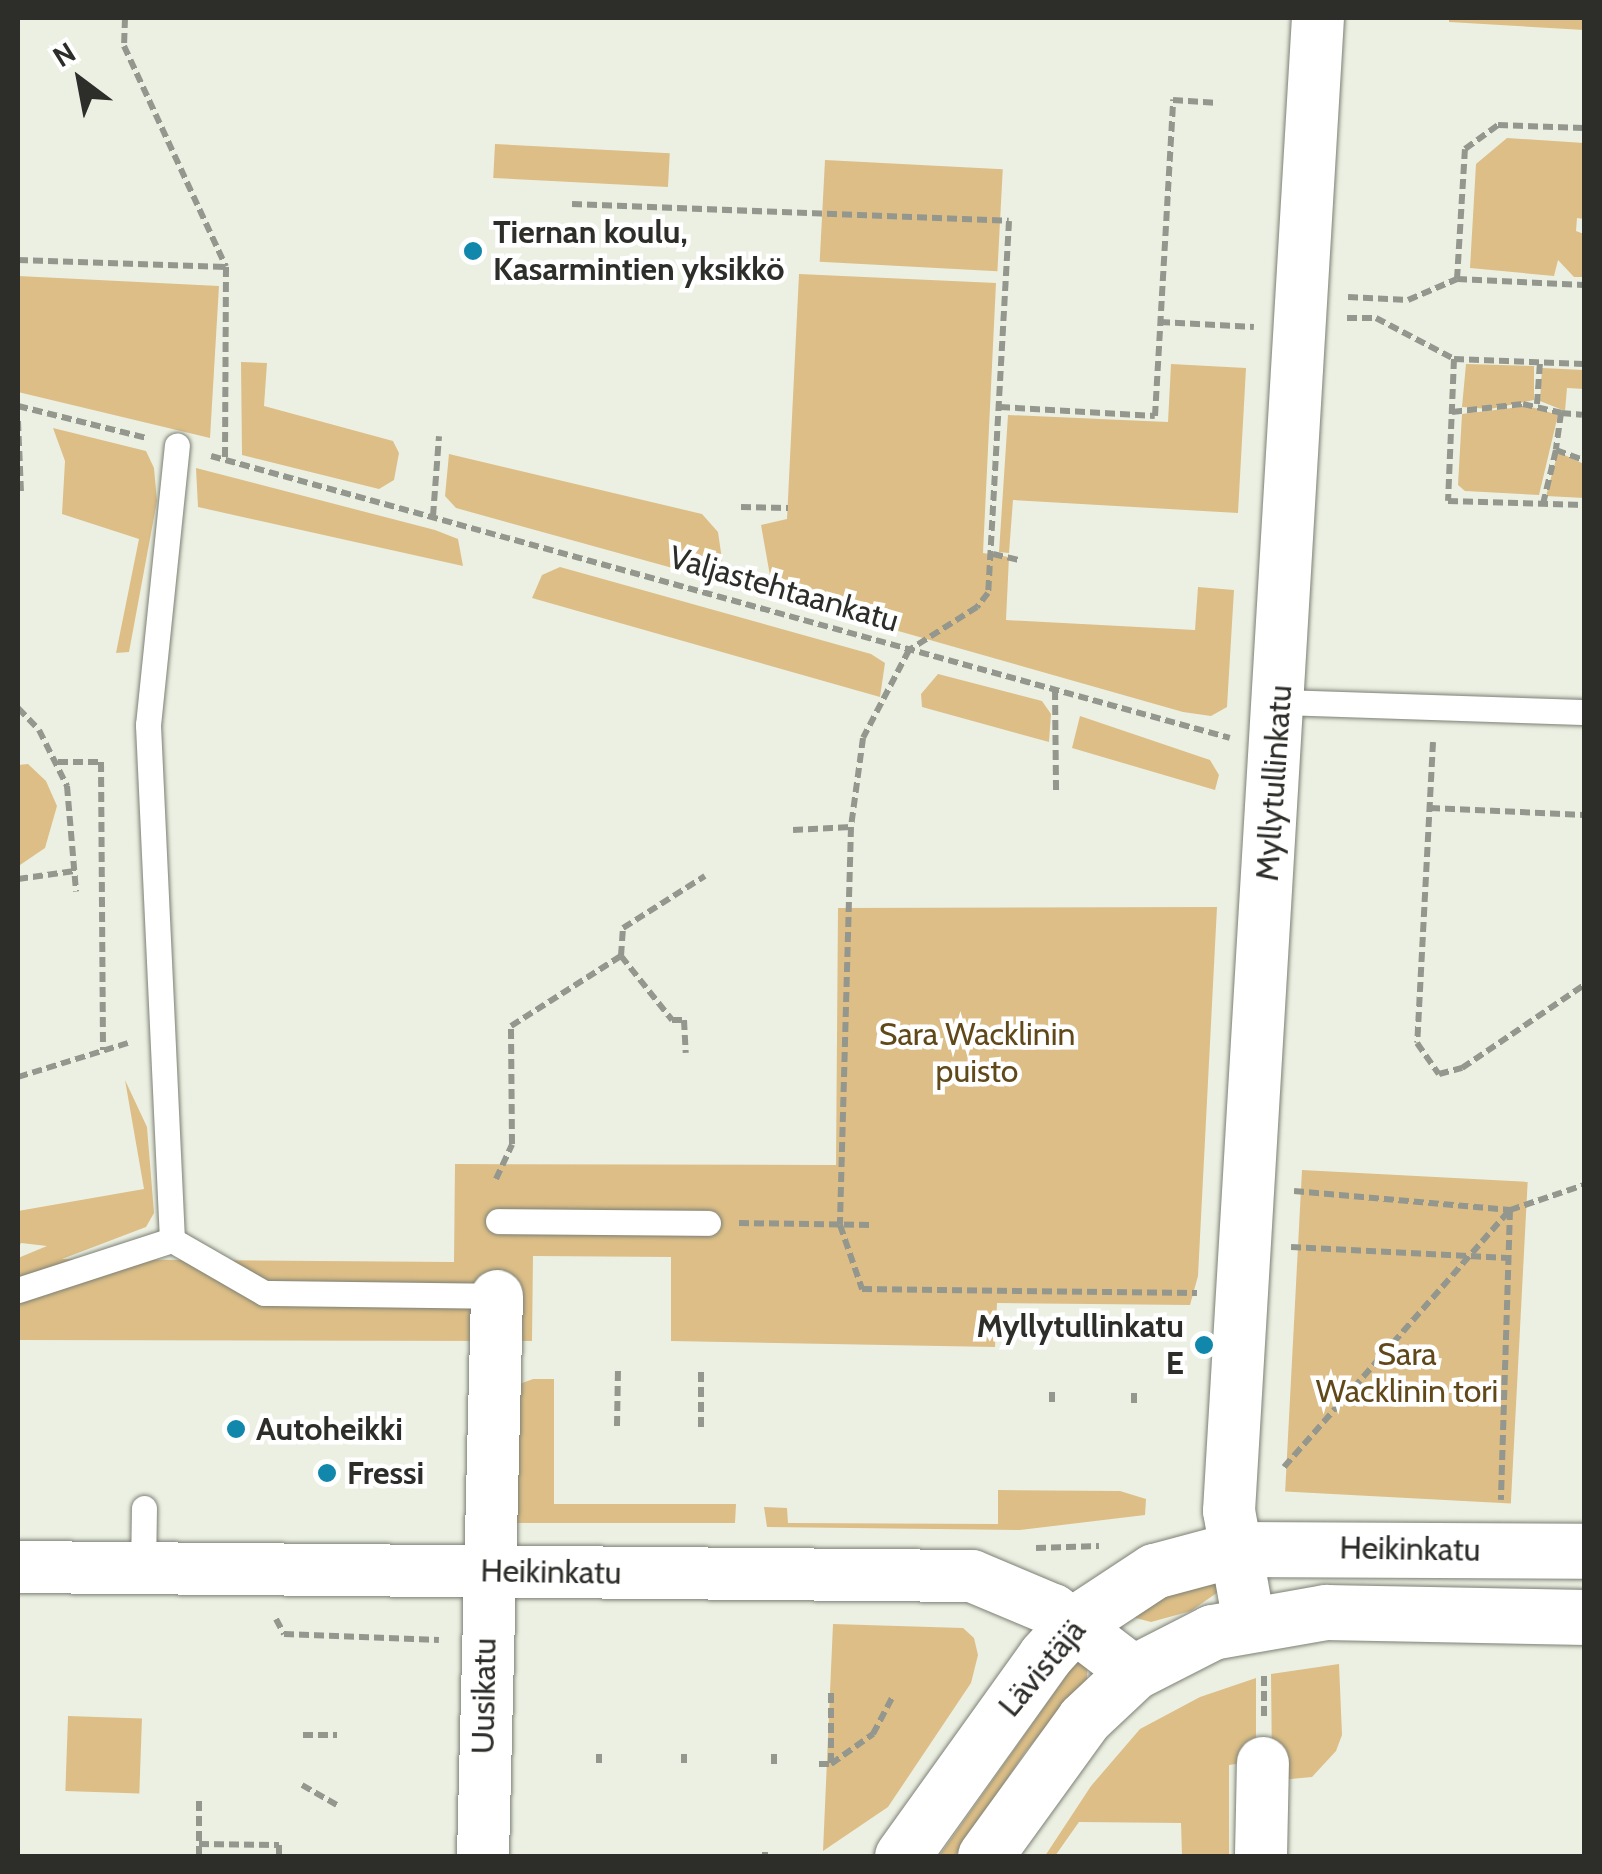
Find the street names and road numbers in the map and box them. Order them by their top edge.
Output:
street label: Valjastehtaankatu [665,538,903,640]
street label: Myllytullinkatu [1248,684,1300,882]
street label: Heikinkatu [1339,1529,1481,1569]
street label: Heikinkatu [480,1552,622,1592]
street label: Lävistäjä [990,1612,1094,1724]
street label: Uusikatu [464,1638,504,1754]

